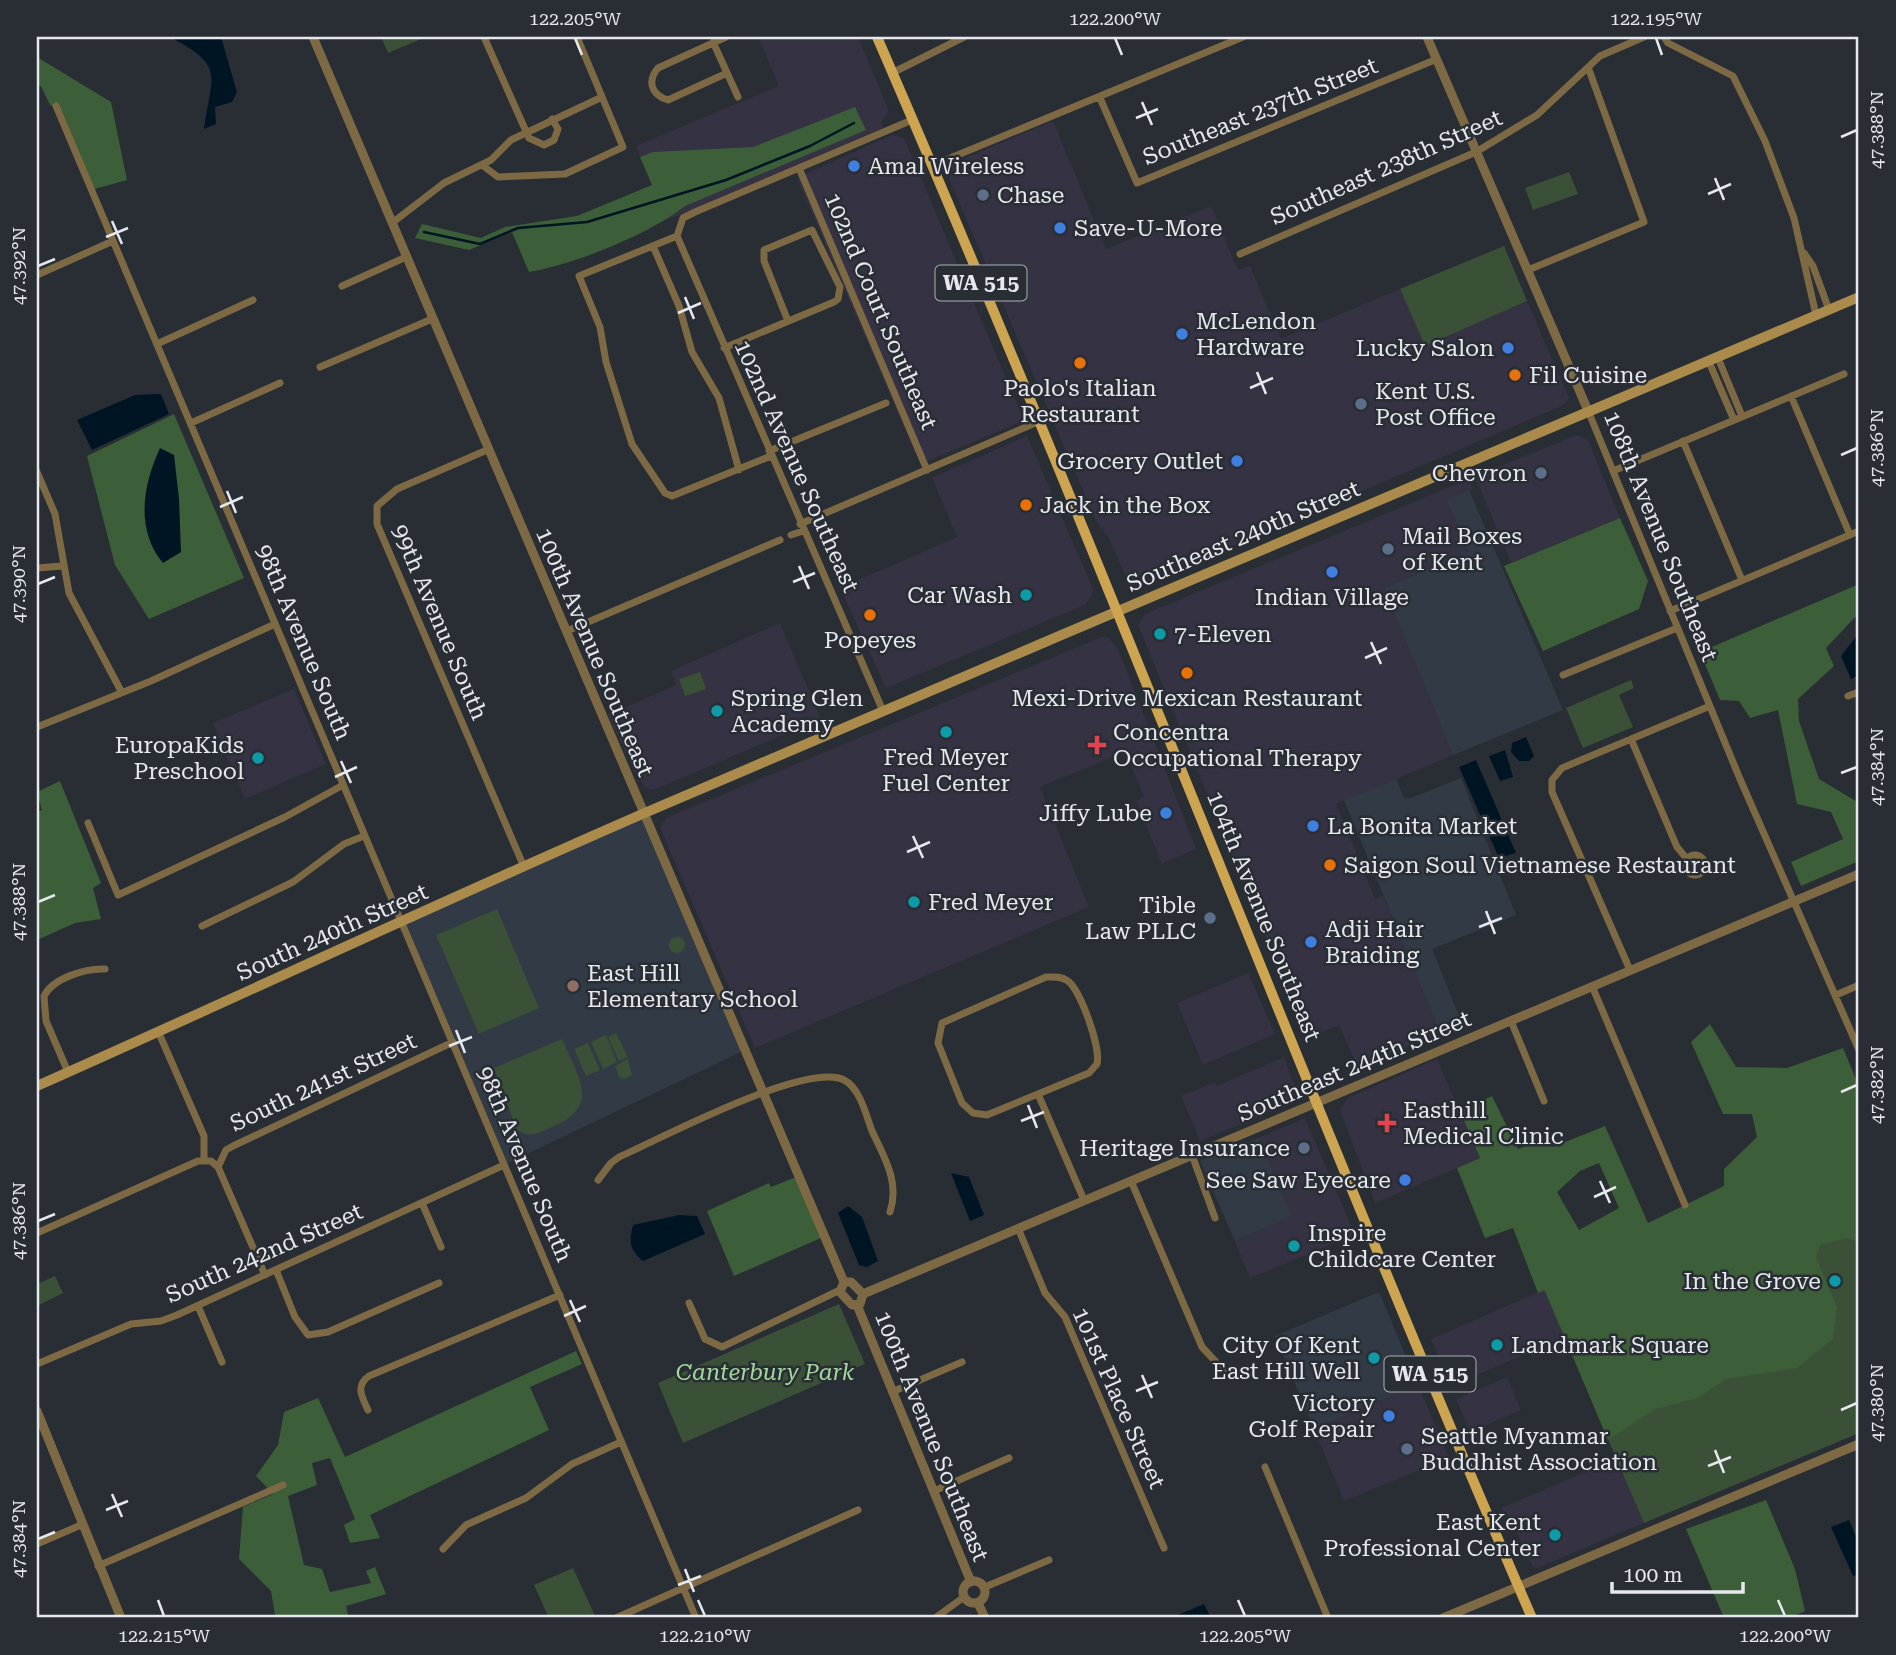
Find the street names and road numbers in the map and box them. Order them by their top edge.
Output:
street label: Southeast 237th Street [1139,52,1382,171]
street label: Southeast 238th Street [1266,104,1507,231]
street label: 102nd Court Southeast [818,189,943,434]
road number: WA 515 [936,266,1026,300]
street label: 102nd Avenue Southeast [729,336,865,597]
street label: 108th Avenue Southeast [1598,407,1723,666]
street label: Southeast 240th Street [1123,475,1364,598]
street label: 99th Avenue South [386,520,493,724]
street label: 100th Avenue Southeast [530,524,659,781]
street label: 98th Avenue South [250,540,357,744]
street label: 104th Avenue Southeast [1201,787,1326,1046]
street label: South 240th Street [232,878,432,987]
street label: Southeast 244th Street [1234,1005,1475,1128]
street label: South 241st Street [226,1027,421,1137]
street label: 98th Avenue South [471,1062,578,1266]
street label: South 242nd Street [162,1198,367,1309]
street label: 101st Place Street [1067,1304,1171,1493]
street label: 100th Avenue Southeast [869,1307,994,1566]
road number: WA 515 [1384,1356,1476,1392]

